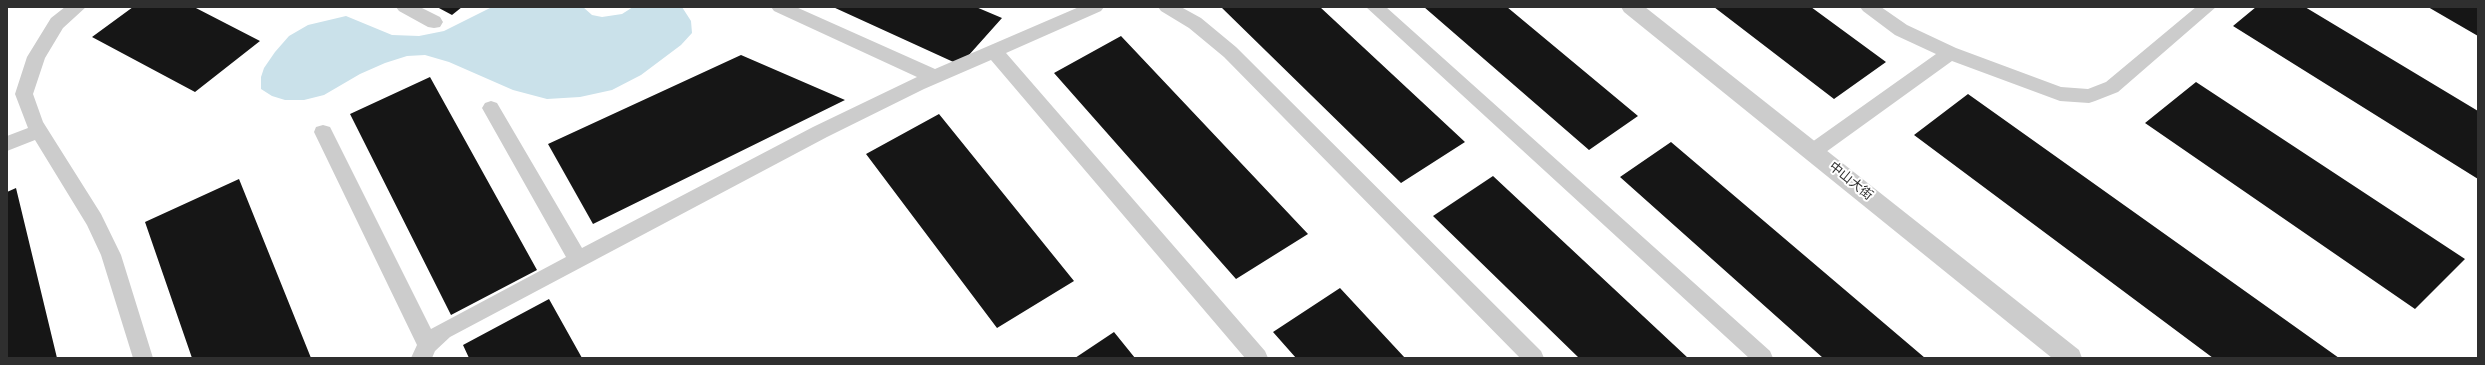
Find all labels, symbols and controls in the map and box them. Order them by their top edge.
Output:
street label: 中山大街 [1825,160,1875,204]

